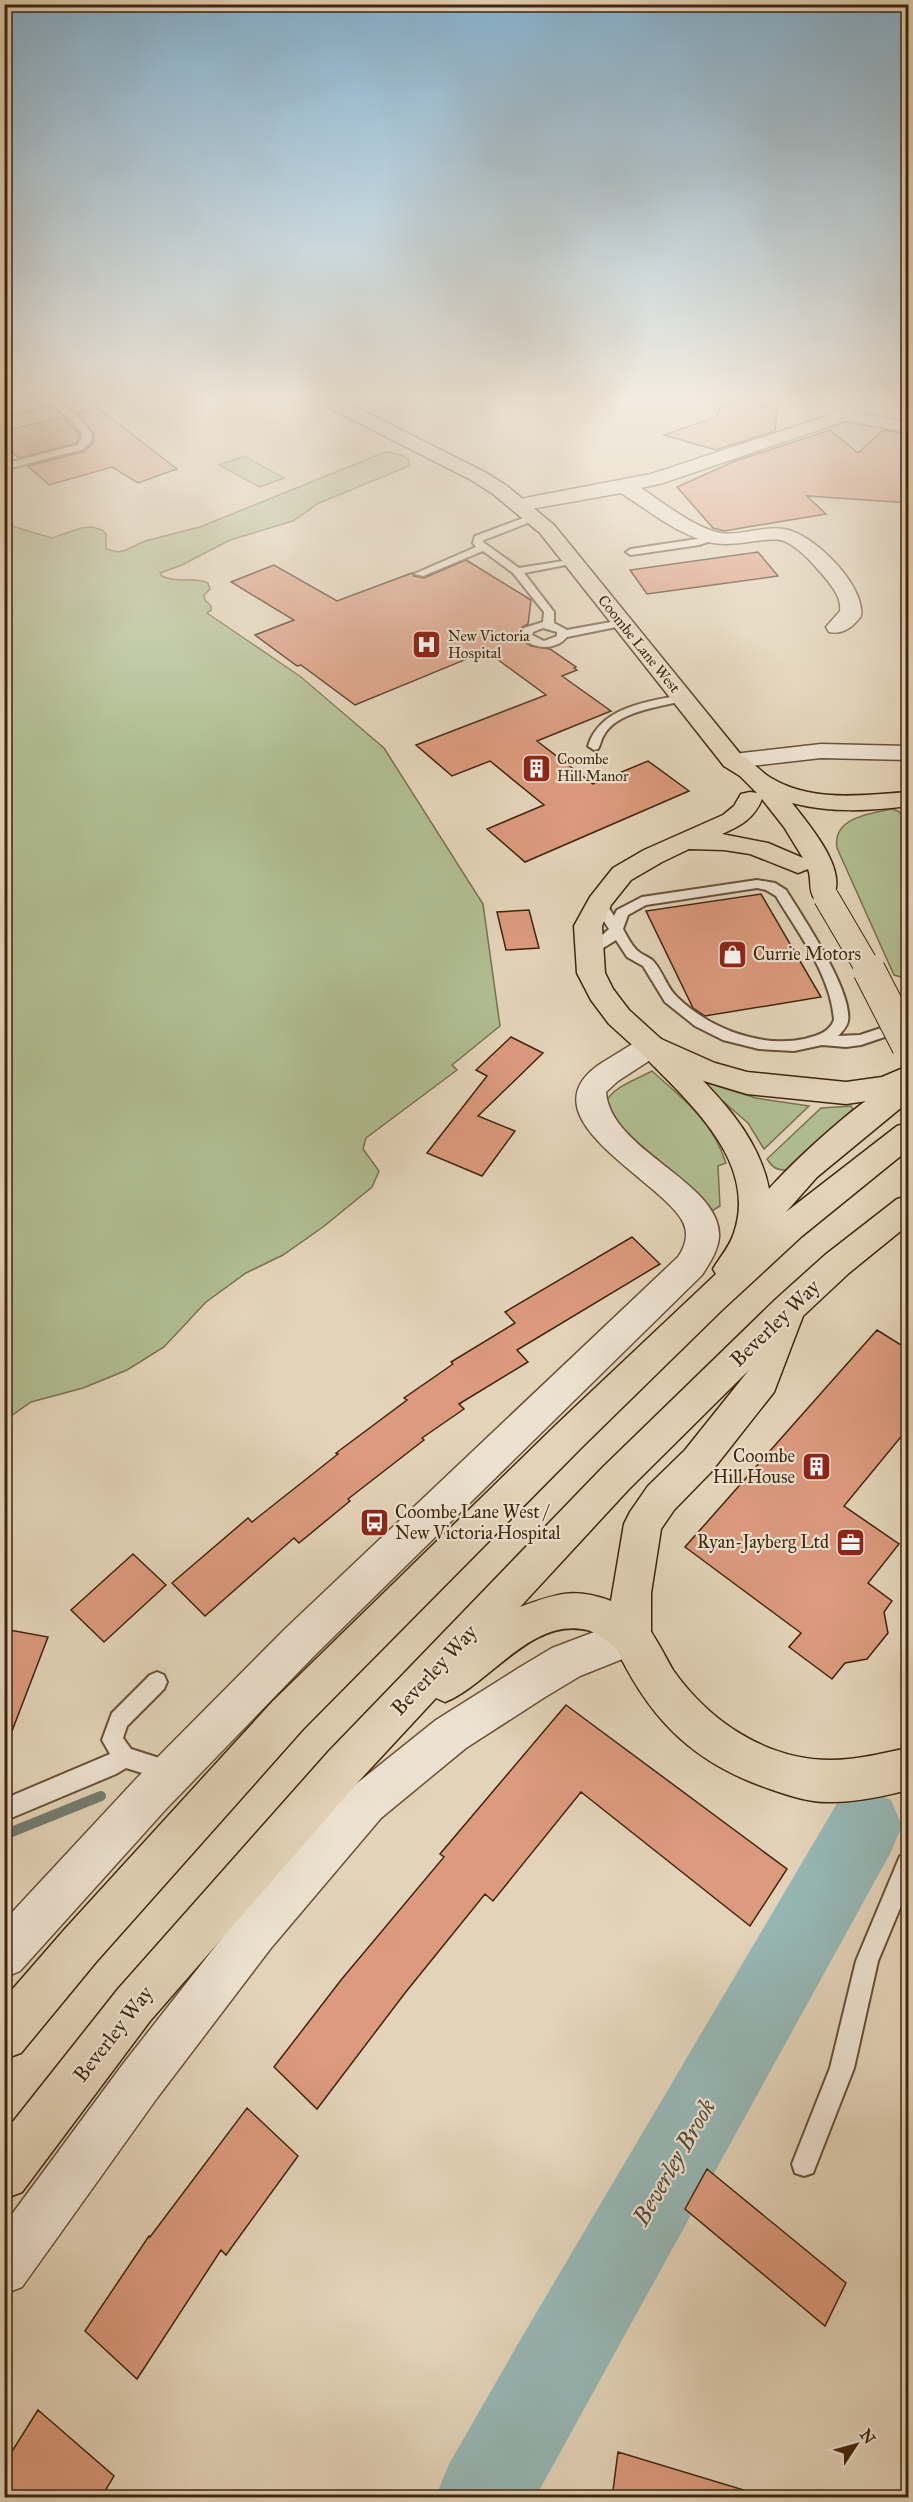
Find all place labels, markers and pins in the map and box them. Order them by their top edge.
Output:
place label: New Victoria Hospital [448,627,530,662]
hospital icon: New Victoria Hospital [411,629,443,661]
place label: Coombe Hill Manor [557,750,629,785]
building icon: Coombe Hill Manor [520,752,552,784]
shop icon: Currie Motors [716,938,748,970]
place label: Currie Motors [753,943,861,965]
place label: Coombe Hill House [713,1445,795,1488]
building icon: Coombe Hill House [800,1450,832,1482]
place label: Coombe Lane West / New Victoria Hospital [395,1501,561,1544]
bus stop icon: Coombe Lane West / New Victoria Hospital [358,1506,390,1538]
office icon: Ryan-Jayberg Ltd [834,1526,866,1558]
place label: Ryan-Jayberg Ltd [697,1531,829,1554]

